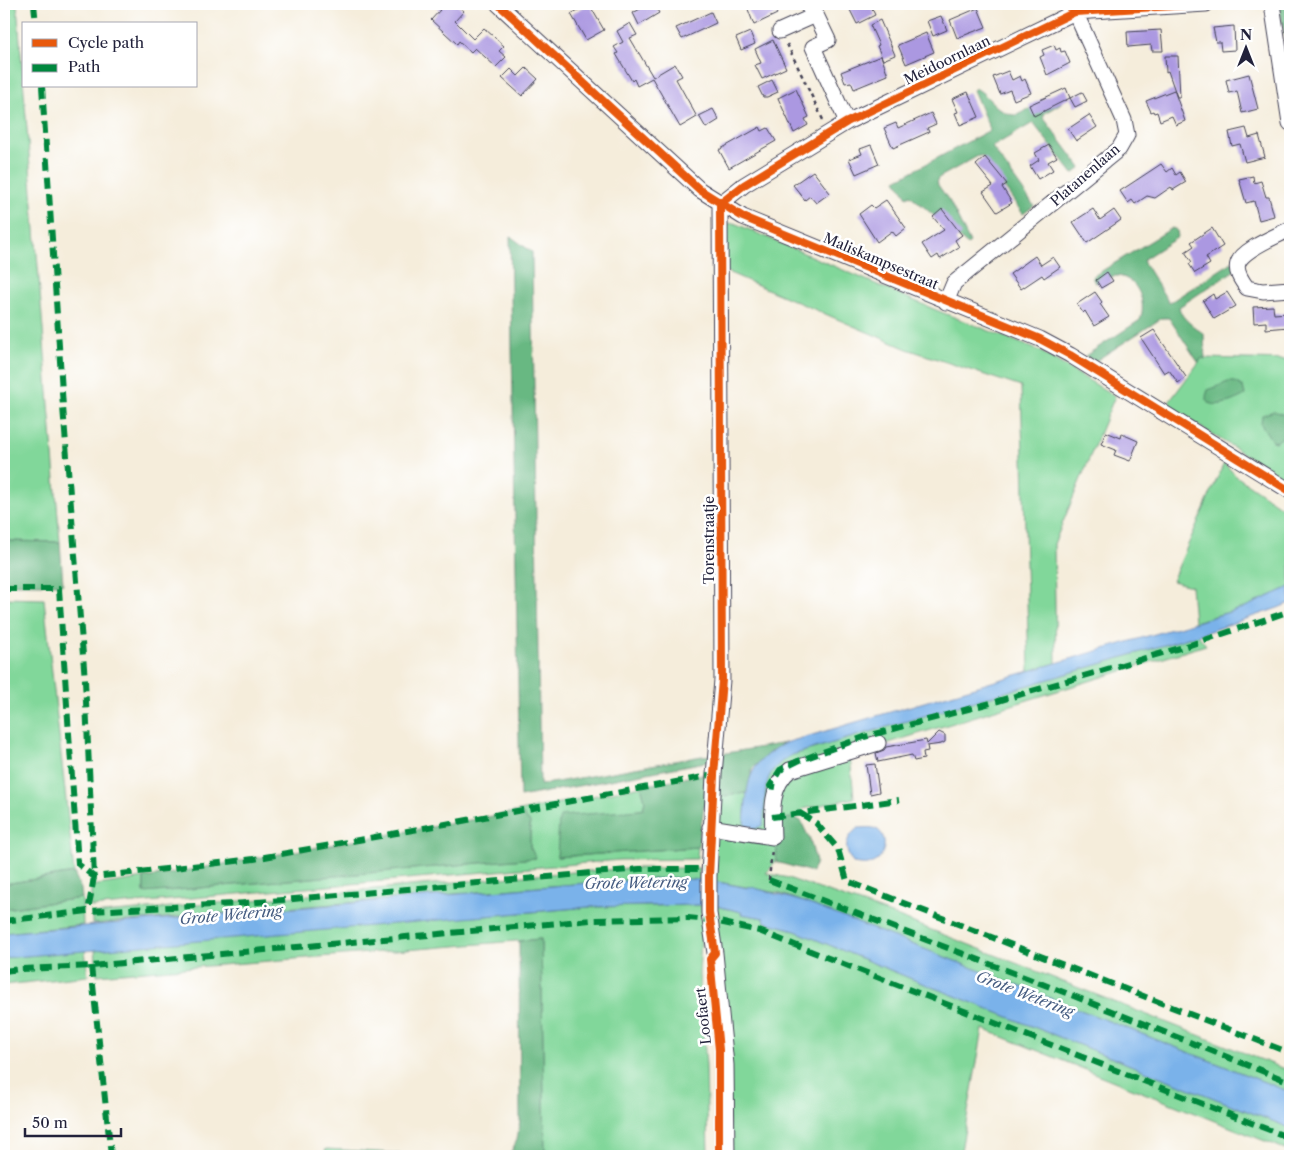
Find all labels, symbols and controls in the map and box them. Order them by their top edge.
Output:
legend [22,22,198,88]
north arrow [1222,22,1272,72]
text: N [1240,26,1252,44]
street label: Meidoornlaan [901,31,993,89]
text: Cycle path [68,33,145,52]
text: Path [68,57,101,76]
street label: Platanenlaan [1047,140,1124,210]
street label: Maliskampsestraat [821,229,941,293]
street label: Torenstraatje [700,496,718,584]
water label: Grote Wetering [584,872,689,893]
water label: Grote Wetering [179,900,285,928]
water label: Grote Wetering [974,966,1078,1021]
street label: Loofaert [691,986,715,1045]
scale bar [25,1105,121,1137]
text: 50 m [32,1113,68,1132]

